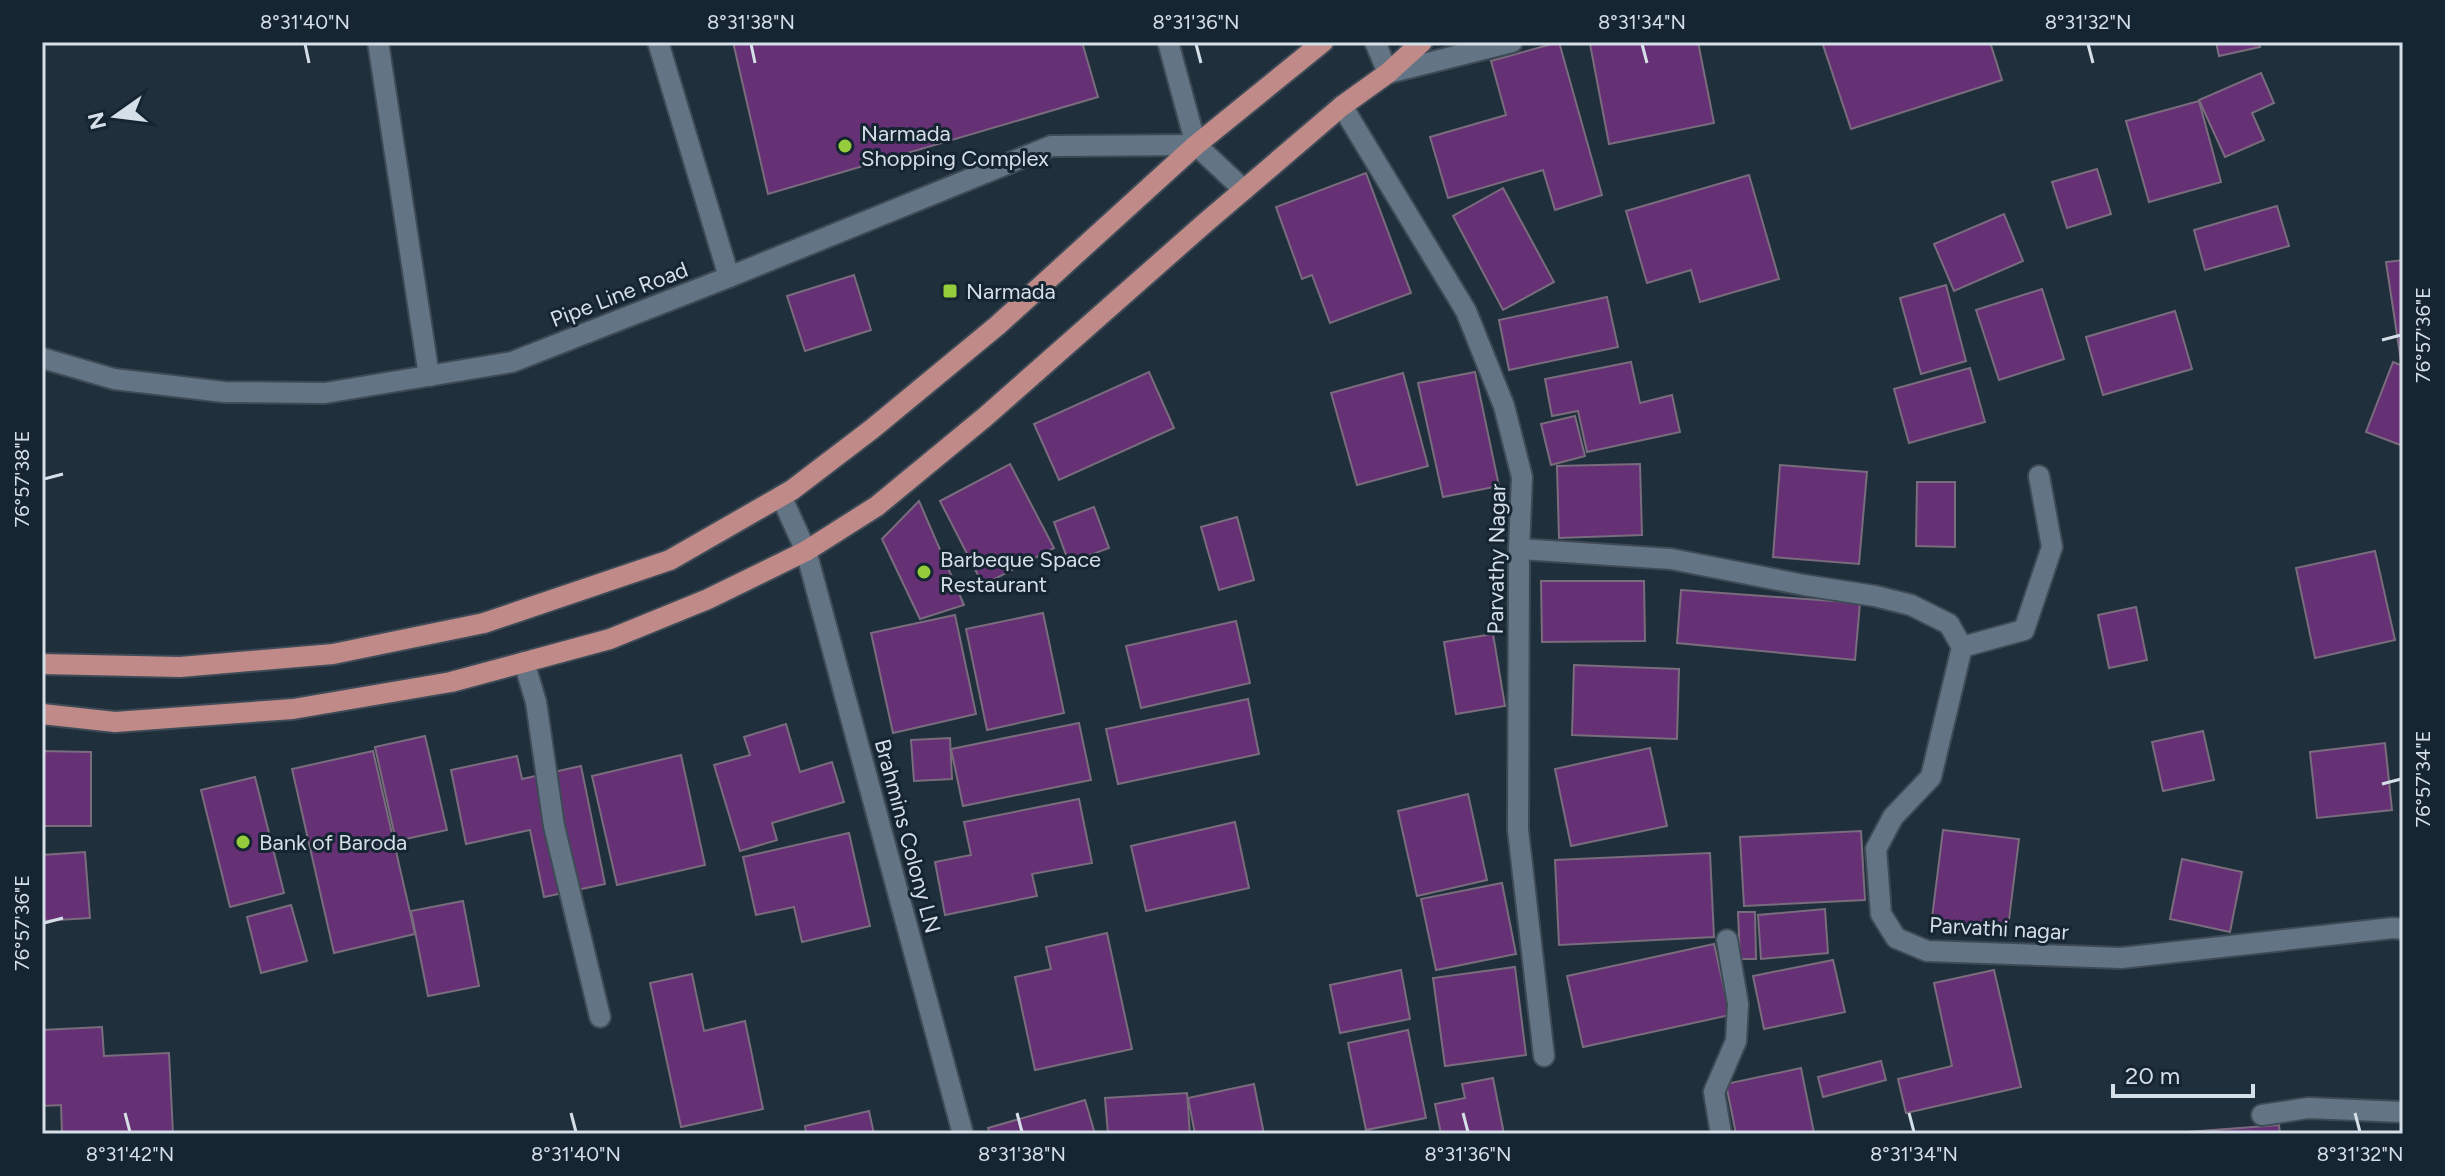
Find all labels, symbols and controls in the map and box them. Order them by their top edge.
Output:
text: 8°31'40"N [260,10,350,34]
text: 8°31'38"N [707,10,795,34]
text: 8°31'36"N [1153,10,1239,34]
text: 8°31'34"N [1598,10,1686,34]
text: 8°31'32"N [2045,10,2131,34]
north arrow [76,76,156,156]
text: N [82,109,112,132]
place label: Narmada Shopping Complex [861,120,1049,172]
marker: Narmada Shopping Complex [836,137,854,155]
street label: Pipe Line Road [547,256,692,333]
place label: Narmada [966,278,1056,305]
marker: Narmada [941,282,959,300]
text: 76°57'36"E [2411,287,2435,383]
text: 76°57'38"E [10,430,34,528]
street label: Parvathy Nagar [1482,483,1511,635]
place label: Barbeque Space Restaurant [940,546,1101,598]
marker: Barbeque Space Restaurant [915,563,933,581]
text: 76°57'34"E [2411,730,2435,828]
street label: Brahmins Colony LN [869,736,946,936]
place label: Bank of Baroda [259,829,407,856]
marker: Bank of Baroda [234,833,252,851]
text: 76°57'36"E [10,875,34,971]
street label: Parvathi nagar [1928,911,2070,946]
scale bar [2113,1048,2253,1098]
text: 20 m [2125,1061,2180,1090]
text: 8°31'42"N [86,1142,174,1166]
text: 8°31'40"N [531,1142,621,1166]
text: 8°31'38"N [978,1142,1066,1166]
text: 8°31'36"N [1425,1142,1511,1166]
text: 8°31'34"N [1870,1142,1958,1166]
text: 8°31'32"N [2317,1142,2403,1166]

